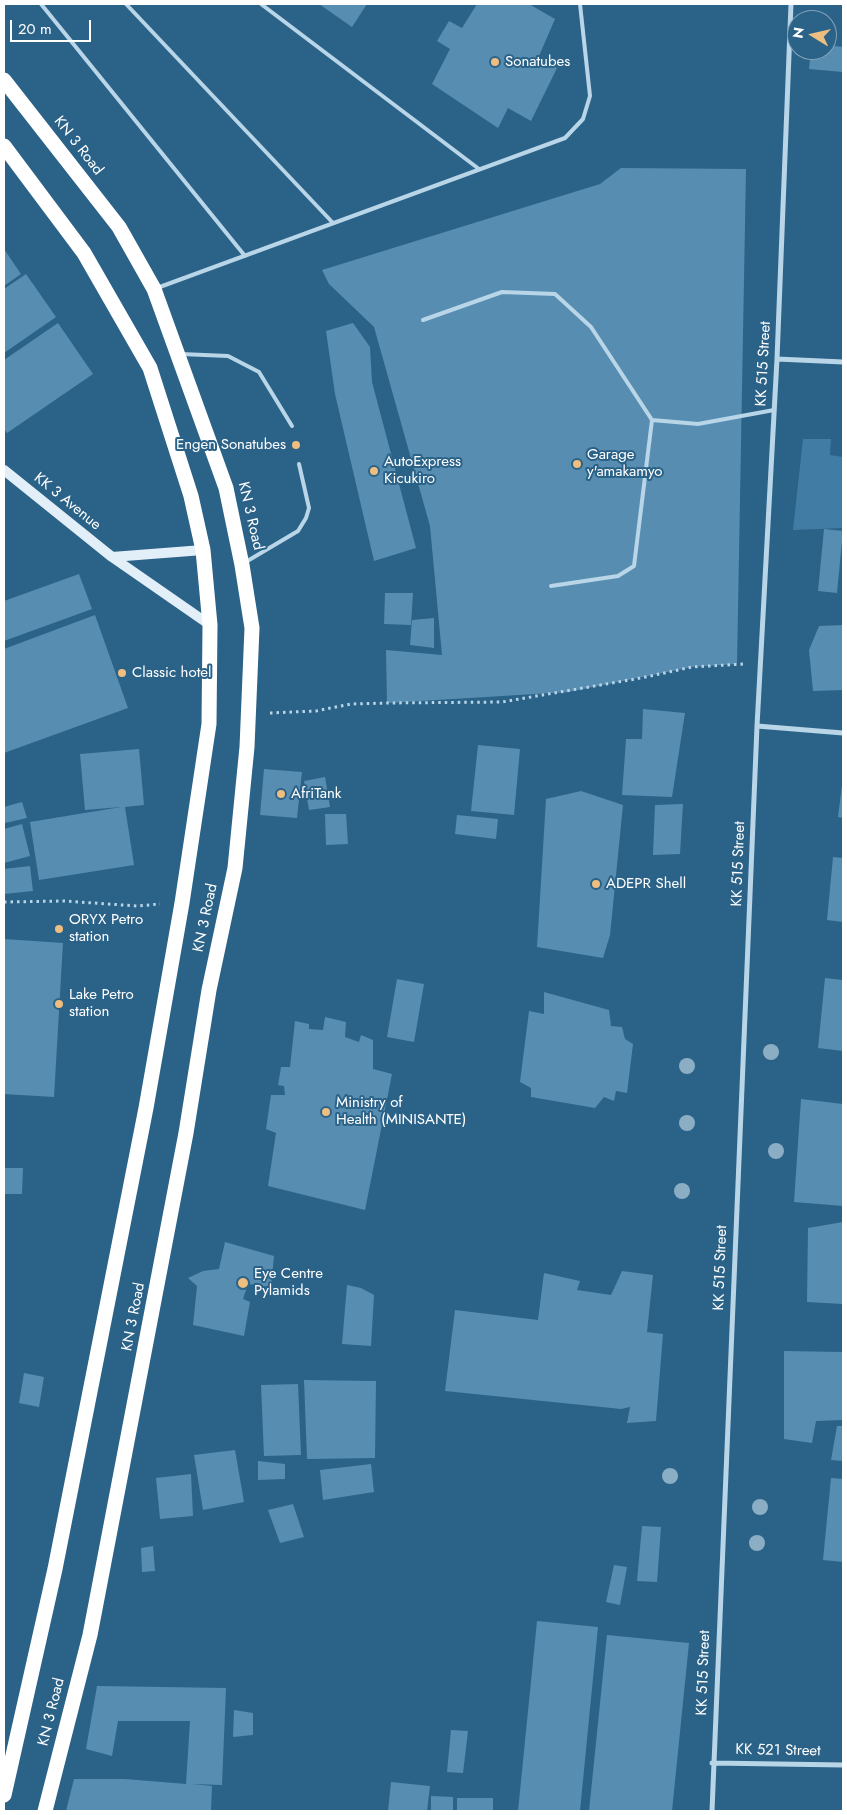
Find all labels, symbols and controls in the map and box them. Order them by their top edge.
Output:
scale bar [12,10,94,42]
north arrow [787,10,837,60]
text: 20 m [18,18,52,40]
text: N [787,26,809,40]
place label: Sonatubes [505,53,570,71]
marker: Sonatubes [489,56,501,68]
street label: KN 3 Road [49,113,107,179]
street label: KK 515 Street [753,321,775,407]
place label: Engen Sonatubes [176,436,286,454]
marker: Engen Sonatubes [290,439,302,451]
place label: Garage y'amakamyo [587,446,663,481]
place label: AutoExpress Kicukiro [384,453,461,488]
marker: Garage y'amakamyo [571,458,583,470]
marker: AutoExpress Kicukiro [368,465,380,477]
street label: KK 3 Avenue [30,470,104,534]
street label: KN 3 Road [233,480,267,552]
place label: Classic hotel [132,664,211,682]
marker: Classic hotel [116,667,128,679]
place label: AfriTank [291,785,341,803]
marker: AfriTank [275,788,287,800]
street label: KK 515 Street [729,821,749,907]
place label: ADEPR Shell [606,875,686,893]
marker: ADEPR Shell [590,878,602,890]
street label: KN 3 Road [190,882,222,954]
place label: ORYX Petro station [69,911,143,946]
marker: ORYX Petro station [53,923,65,935]
place label: Lake Petro station [69,986,134,1021]
marker: Lake Petro station [53,998,65,1010]
place label: Ministry of Health (MINISANTE) [336,1094,466,1129]
marker: Ministry of Health (MINISANTE) [320,1106,332,1118]
street label: KK 515 Street [711,1225,731,1311]
place label: Eye Centre Pylamids [254,1265,323,1300]
marker: Eye Centre Pylamids [236,1276,250,1290]
street label: KN 3 Road [119,1281,149,1353]
street label: KK 515 Street [694,1630,714,1716]
street label: KN 3 Road [35,1676,69,1748]
street label: KK 521 Street [735,1741,821,1761]

